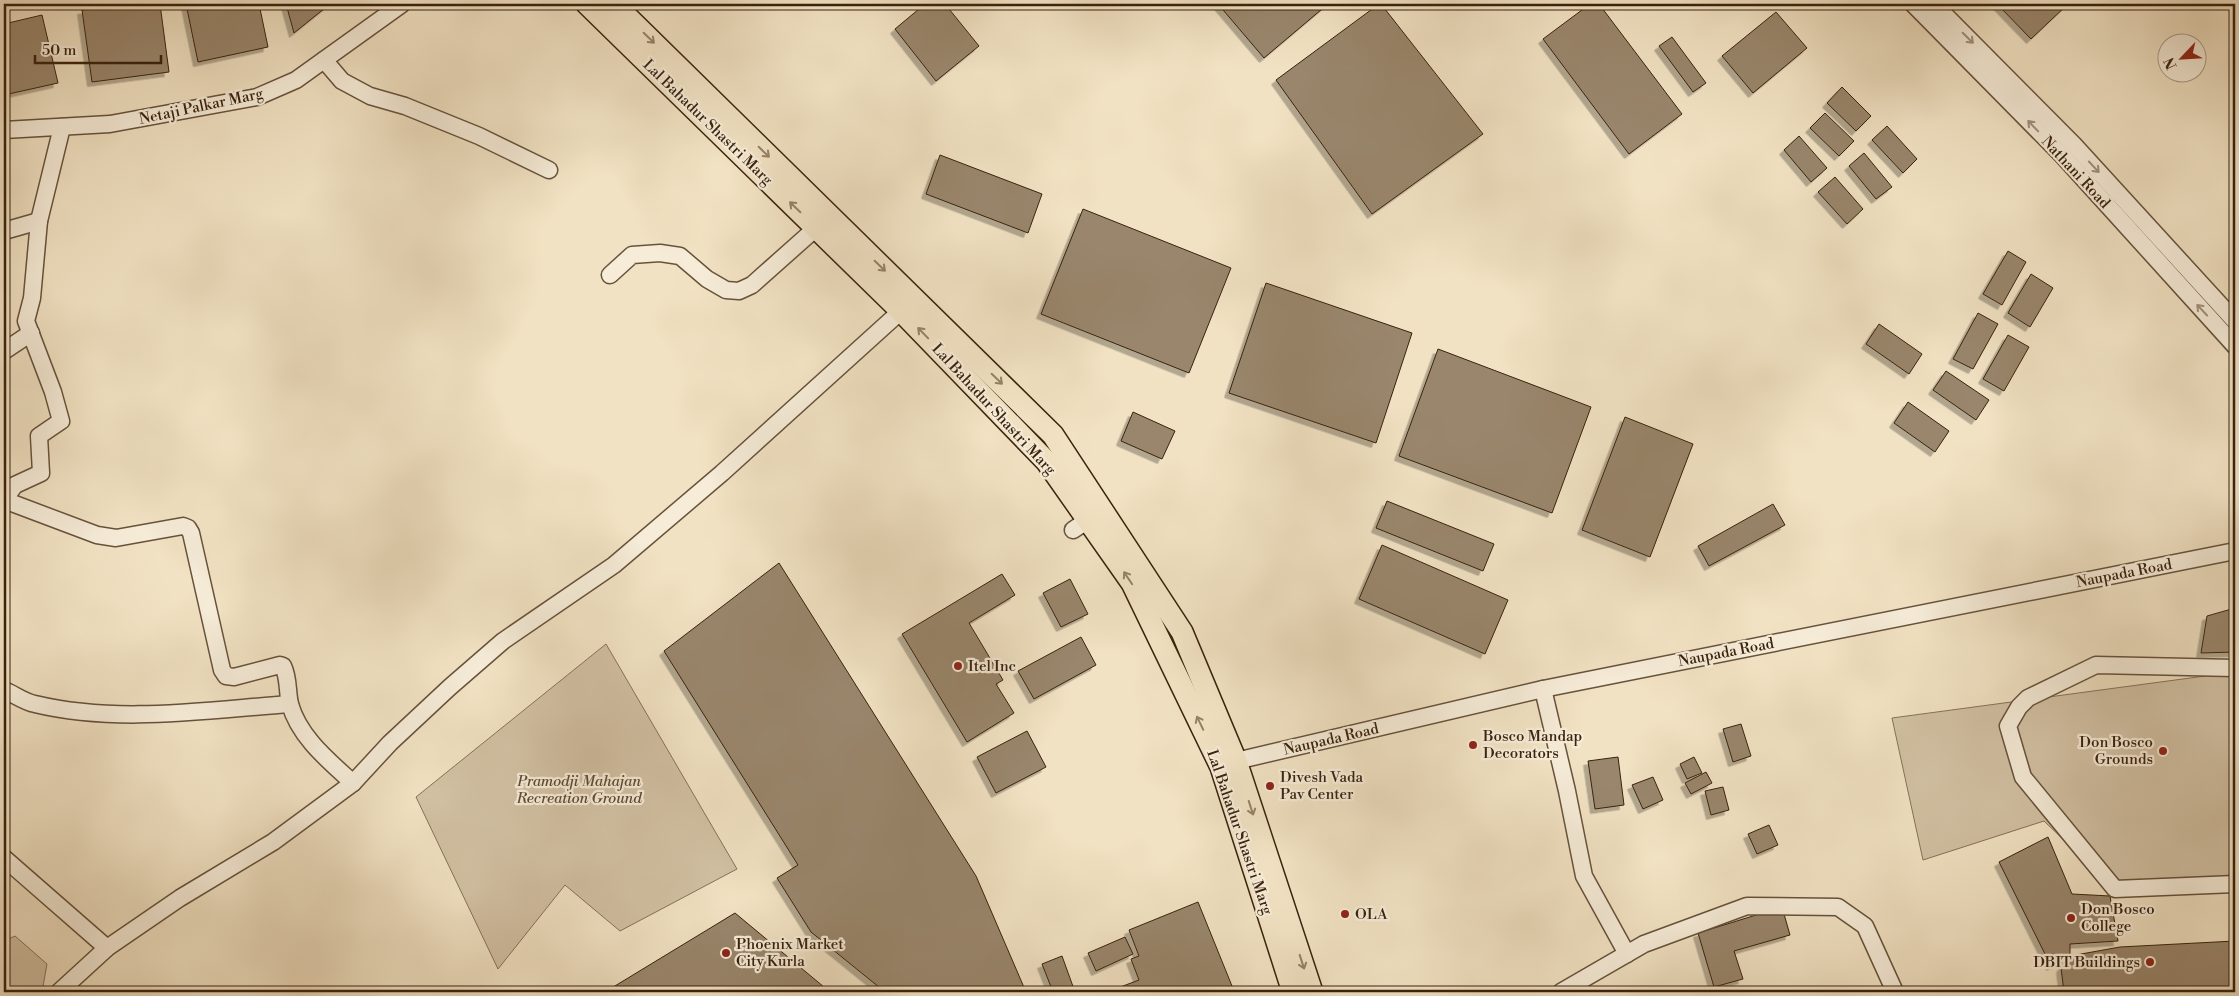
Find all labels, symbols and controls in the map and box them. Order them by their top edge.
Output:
scale bar [35,32,161,64]
one-way arrow [642,32,655,44]
one-way arrow [1962,32,1975,44]
north arrow [2156,32,2206,82]
text: 50 m [42,41,76,60]
text: N [2161,54,2182,72]
street label: Lal Bahadur Shastri Marg [639,55,777,190]
street label: Netaji Palkar Marg [137,84,265,129]
one-way arrow [2027,120,2039,132]
street label: Nathani Road [2037,132,2114,213]
one-way arrow [758,146,771,158]
one-way arrow [2088,161,2100,173]
one-way arrow [788,201,801,213]
one-way arrow [874,259,886,271]
one-way arrow [2196,303,2208,316]
one-way arrow [917,327,929,340]
street label: Lal Bahadur Shastri Marg [928,339,1060,479]
one-way arrow [990,373,1003,385]
street label: Naupada Road [2075,555,2174,592]
one-way arrow [1123,571,1133,585]
street label: Naupada Road [1677,634,1776,671]
place label: Itel Inc [968,657,1016,676]
marker: Itel Inc [952,660,964,672]
one-way arrow [1194,716,1204,731]
street label: Naupada Road [1282,719,1381,760]
place label: Bosco Mandap Decorators [1482,727,1582,763]
place label: Don Bosco Grounds [2079,733,2153,769]
marker: Bosco Mandap Decorators [1467,739,1479,751]
marker: Don Bosco Grounds [2157,745,2169,757]
street label: Lal Bahadur Shastri Marg [1202,747,1277,917]
place label: Divesh Vada Pav Center [1280,768,1364,804]
park label: Pramodji Mahajan Recreation Ground [515,772,642,808]
marker: Divesh Vada Pav Center [1264,780,1276,792]
one-way arrow [1247,799,1256,815]
place label: Don Bosco College [2081,900,2155,936]
place label: OLA [1355,905,1388,924]
marker: OLA [1339,908,1351,920]
marker: Don Bosco College [2065,912,2077,924]
place label: Phoenix Market City Kurla [736,935,844,971]
marker: Phoenix Market City Kurla [720,947,732,959]
place label: DBIT Buildings [2033,953,2140,972]
one-way arrow [1297,954,1307,970]
marker: DBIT Buildings [2144,956,2156,968]

